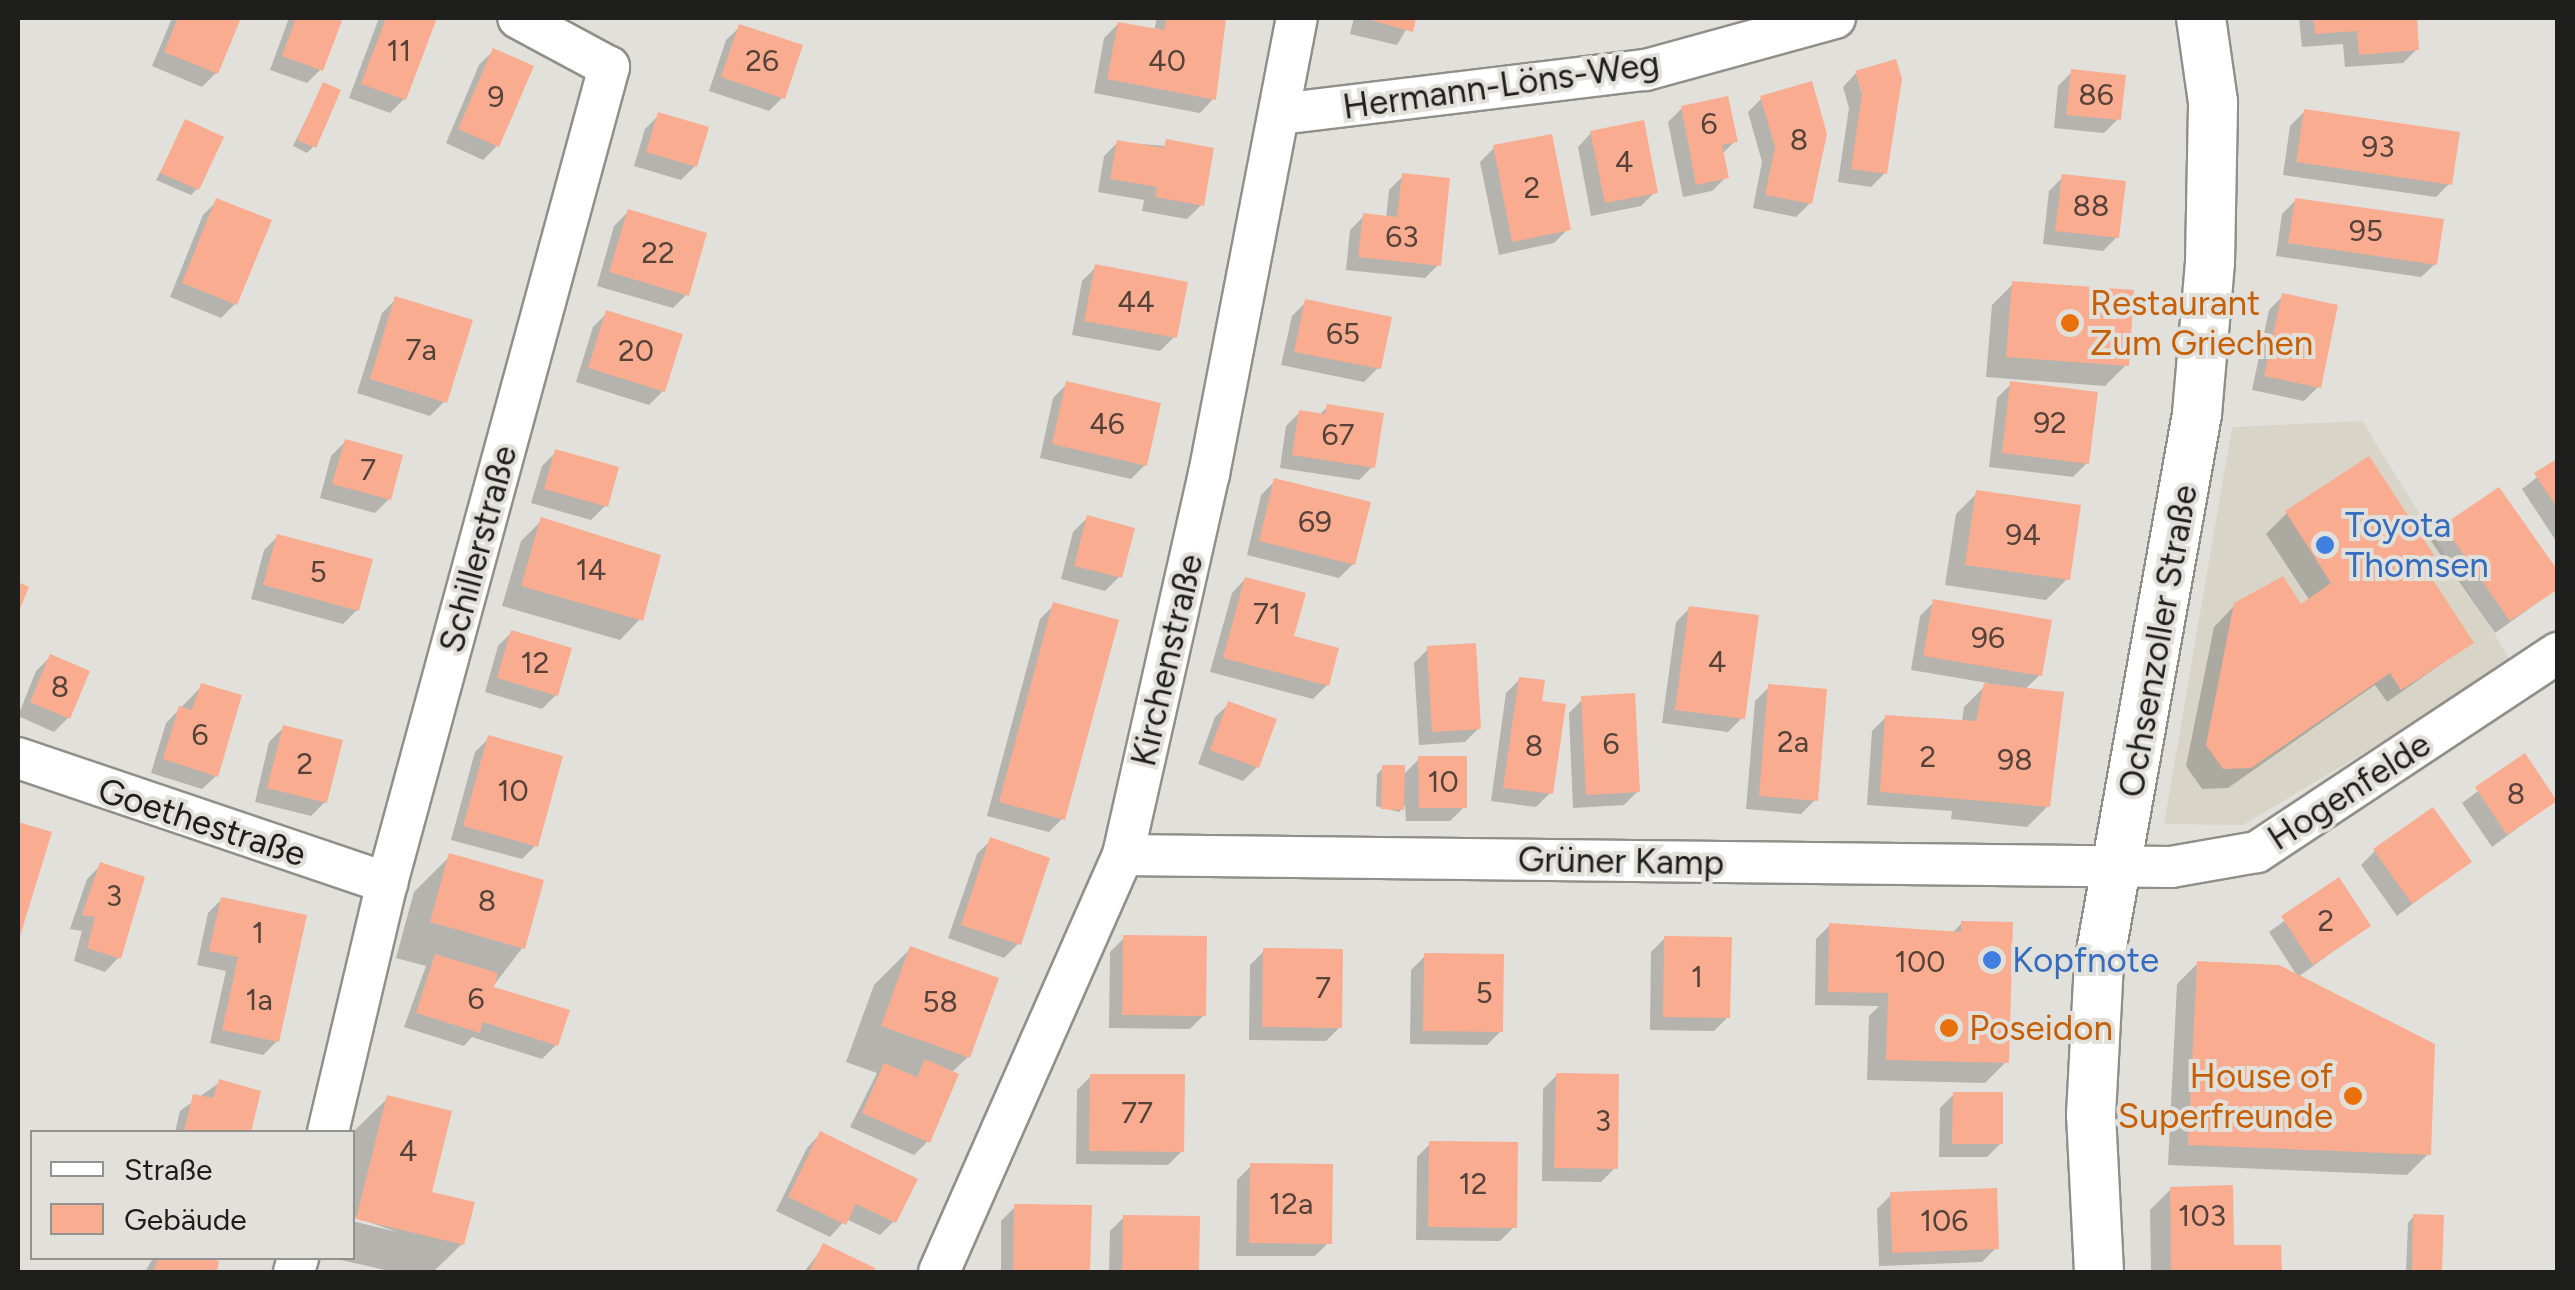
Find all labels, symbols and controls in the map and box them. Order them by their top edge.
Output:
house number: 11 [387,33,411,69]
street label: Hermann-Löns-Weg [1340,42,1662,128]
house number: 26 [745,43,779,79]
house number: 40 [1148,43,1186,79]
house number: 86 [2078,77,2114,113]
house number: 9 [488,79,504,115]
house number: 6 [1701,106,1717,142]
house number: 8 [1790,122,1808,158]
house number: 93 [2361,129,2395,165]
house number: 4 [1615,144,1633,180]
house number: 2 [1524,170,1540,206]
house number: 88 [2073,188,2109,224]
house number: 95 [2349,213,2383,249]
house number: 63 [1385,219,1419,255]
house number: 22 [641,235,675,271]
place label: Restaurant Zum Griechen [2090,282,2313,364]
house number: 44 [1117,284,1155,320]
marker: Restaurant Zum Griechen [2059,312,2081,334]
house number: 65 [1326,316,1360,352]
house number: 7a [405,332,437,368]
house number: 20 [618,333,654,369]
house number: 92 [2033,405,2067,441]
house number: 46 [1089,406,1125,442]
house number: 67 [1321,417,1355,453]
street label: Schillerstraße [430,441,526,657]
house number: 7 [360,452,376,488]
street label: Ochsenzoller Straße [2110,482,2206,800]
house number: 69 [1298,504,1332,540]
place label: Toyota Thomsen [2345,504,2489,586]
house number: 94 [2005,517,2041,553]
marker: Toyota Thomsen [2314,534,2336,556]
street label: Kirchenstraße [1122,550,1212,770]
house number: 14 [575,552,607,588]
house number: 5 [309,554,327,590]
house number: 71 [1253,596,1281,632]
house number: 96 [1971,620,2005,656]
house number: 4 [1708,644,1726,680]
house number: 12 [520,645,550,681]
house number: 8 [51,669,69,705]
house number: 6 [192,717,208,753]
street label: Hogenfelde [2260,723,2438,859]
house number: 2a [1777,724,1809,760]
house number: 6 [1603,726,1619,762]
house number: 8 [1525,728,1543,764]
house number: 2 [1920,739,1936,775]
house number: 98 [1997,742,2033,778]
house number: 2 [297,746,313,782]
house number: 10 [1427,764,1459,800]
street label: Goethestraße [93,769,311,875]
house number: 10 [497,773,529,809]
house number: 8 [2507,776,2525,812]
street label: Grüner Kamp [1517,838,1725,884]
house number: 3 [106,878,122,914]
house number: 8 [478,883,496,919]
house number: 2 [2318,903,2334,939]
house number: 1 [252,915,264,951]
place label: Kopfnote [2012,939,2159,981]
house number: 100 [1895,944,1945,980]
marker: Kopfnote [1981,949,2003,971]
house number: 1 [1691,959,1703,995]
house number: 7 [1315,970,1331,1006]
house number: 5 [1475,975,1493,1011]
house number: 6 [468,981,484,1017]
house number: 1a [245,982,273,1018]
house number: 58 [922,984,958,1020]
place label: Poseidon [1969,1007,2113,1049]
marker: Poseidon [1938,1017,1960,1039]
place label: House of Superfreunde [2118,1055,2333,1137]
marker: House of Superfreunde [2342,1085,2364,1107]
house number: 77 [1121,1095,1153,1131]
house number: 3 [1595,1103,1611,1139]
legend [30,1130,355,1260]
house number: 4 [399,1133,417,1169]
text: Straße [124,1151,213,1188]
house number: 12 [1458,1166,1488,1202]
house number: 12a [1269,1186,1313,1222]
house number: 103 [2178,1198,2226,1234]
text: Gebäude [124,1201,247,1238]
house number: 106 [1920,1203,1968,1239]

